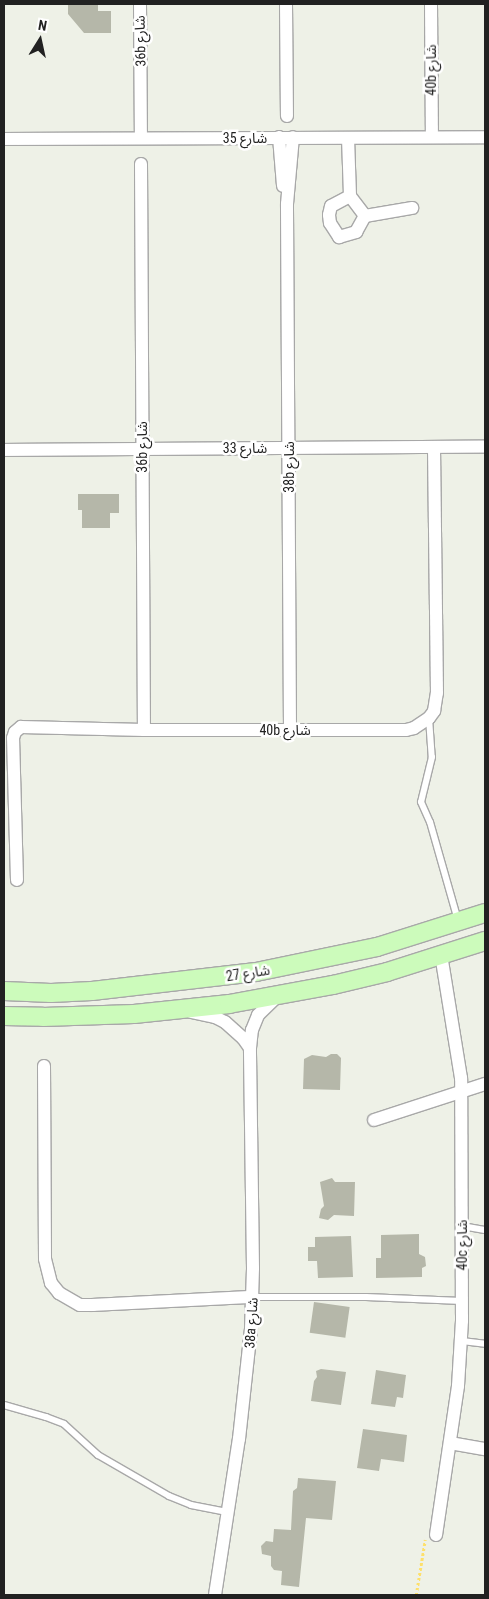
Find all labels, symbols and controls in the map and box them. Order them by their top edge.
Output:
north arrow [15,15,65,65]
street label: 36b شارع [131,15,149,67]
text: N [37,17,48,34]
street label: 40b شارع [423,44,439,96]
street label: شارع 35 [223,130,267,146]
street label: 36b شارع [134,421,150,473]
street label: شارع 33 [223,440,267,456]
street label: 38b شارع [281,441,297,493]
street label: 40b شارع [259,722,311,738]
street label: شارع 27 [225,961,271,985]
street label: 40c شارع [454,1220,470,1270]
street label: 38a شارع [241,1297,261,1349]

